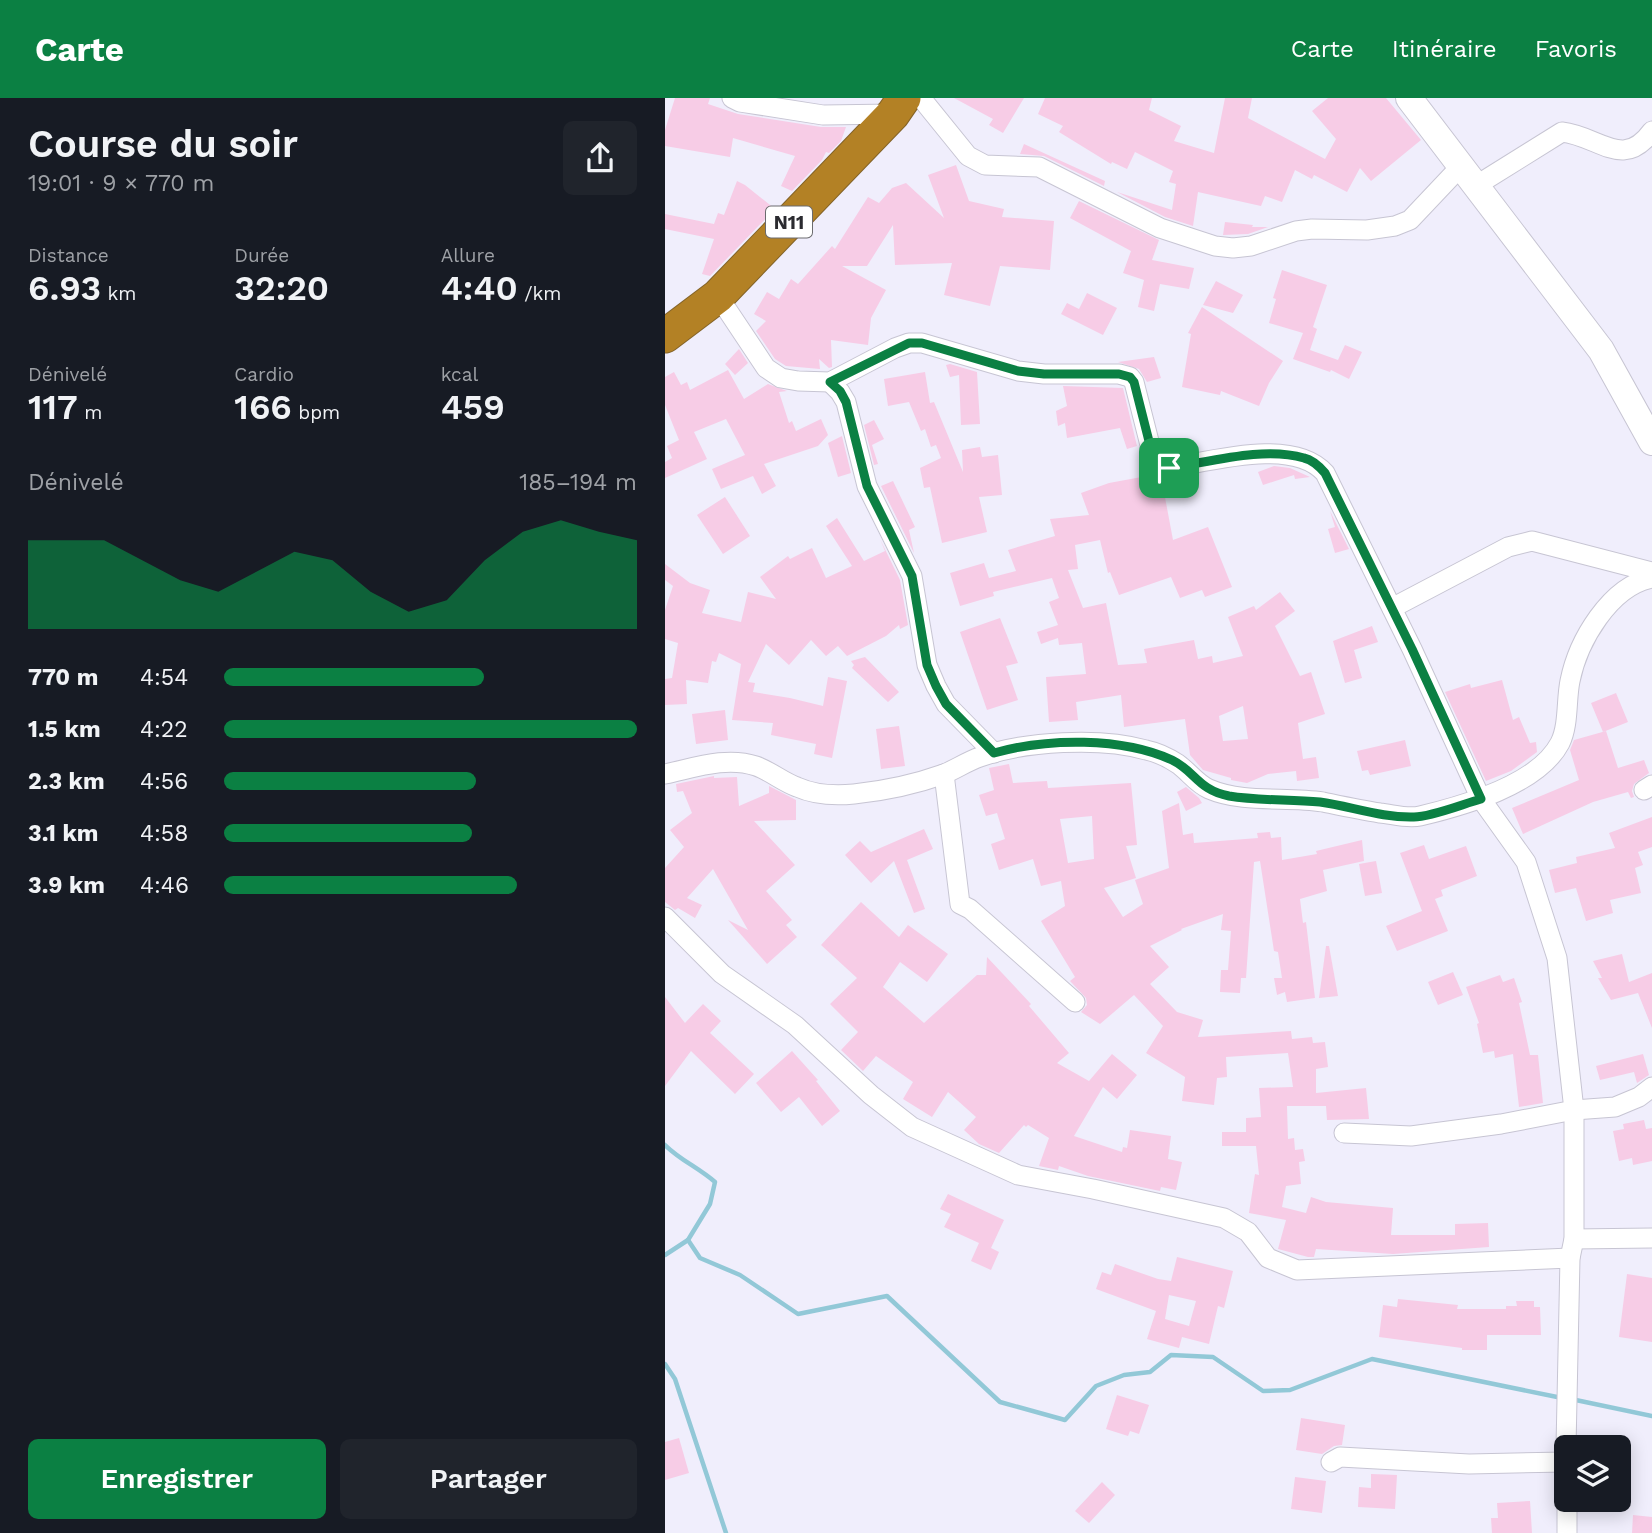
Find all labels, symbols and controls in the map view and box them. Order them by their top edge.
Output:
text: Carte [35,30,124,69]
text: Carte [1291,35,1354,63]
text: Itinéraire [1392,35,1497,63]
text: Favoris [1535,35,1617,63]
button: share [563,121,637,195]
text: Course du soir [28,122,298,166]
text: 19:01 · 9 × 770 m [28,170,214,197]
road number: N11 [766,206,812,238]
text: Distance [28,244,109,267]
text: Durée [234,244,289,267]
text: Allure [441,244,495,267]
text: 6.93 [28,267,101,309]
text: 32:20 [234,267,329,309]
text: 4:40 [441,267,518,309]
text: km [101,282,136,305]
text: /km [518,282,561,305]
text: Dénivelé [28,363,107,386]
text: Cardio [234,363,294,386]
text: kcal [441,363,478,386]
text: 117 [28,386,78,428]
text: 166 [234,386,292,428]
text: 459 [441,386,505,428]
text: m [78,401,102,424]
text: bpm [292,401,340,424]
pin [1139,438,1199,498]
icon: arrive [1150,449,1188,487]
text: Dénivelé [28,469,124,496]
text: 185–194 m [519,469,637,496]
text: 770 m [28,664,98,691]
text: 4:54 [140,664,188,691]
text: 1.5 km [28,716,101,743]
text: 4:22 [140,716,188,743]
text: 2.3 km [28,768,105,795]
text: 4:56 [140,768,188,795]
text: 3.1 km [28,820,98,847]
text: 4:58 [140,820,188,847]
text: 3.9 km [28,872,105,899]
text: 4:46 [140,872,189,899]
map controls [1554,1435,1631,1512]
button: layers [1554,1435,1631,1512]
button: Enregistrer [28,1439,326,1519]
button: Partager [340,1439,637,1519]

